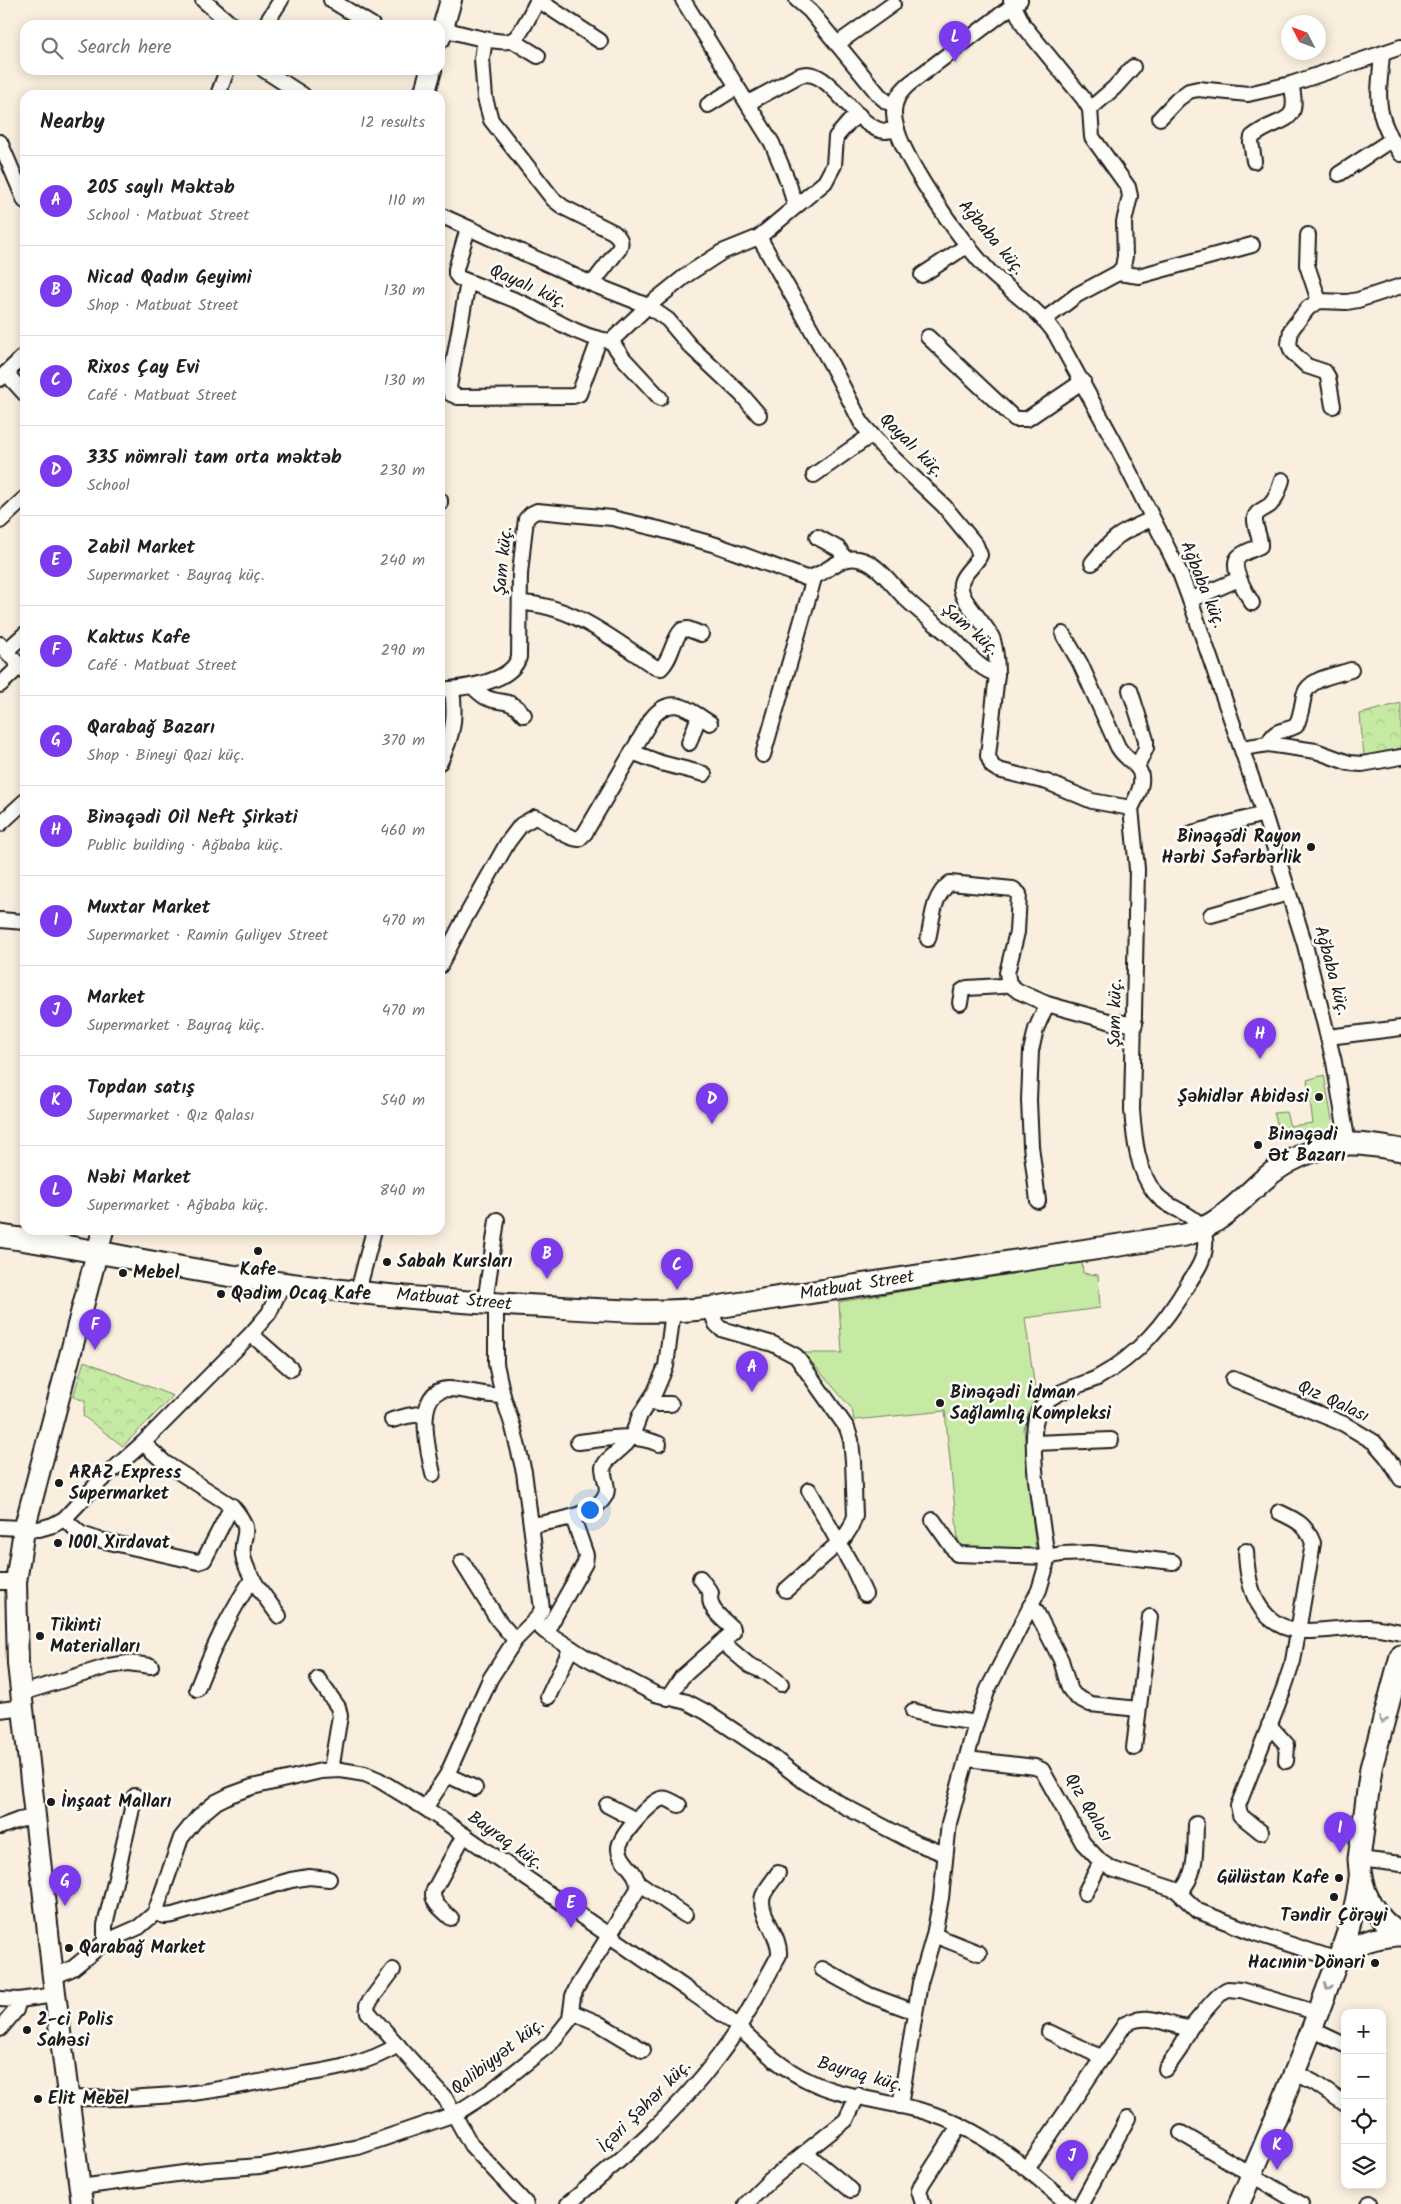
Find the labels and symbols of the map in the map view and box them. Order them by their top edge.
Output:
north arrow [1281,15,1326,60]
pin: L [939,21,971,62]
street label: Ağbaba küç. [950,194,1032,282]
street label: Qayalı küç. [484,257,572,317]
street label: Qayalı küç. [872,407,950,485]
street label: Şam küç. [487,525,521,597]
street label: Ağbaba küç. [1171,537,1233,633]
street label: Şam küç. [934,596,1006,664]
place label: Binəqədi Rayon Hərbi Səfərbərlik [1162,823,1302,873]
marker: Binəqədi Rayon Hərbi Səfərbərlik [1305,841,1317,853]
street label: Ağbaba küç. [1305,923,1357,1019]
street label: Şam küç. [1101,978,1131,1048]
pin: H [1244,1018,1276,1059]
pin: D [696,1083,728,1124]
place label: Şəhidlər Abidəsi [1178,1083,1309,1112]
marker: Şəhidlər Abidəsi [1313,1091,1325,1103]
place label: Binəqədi Ət Bazarı [1268,1121,1346,1171]
marker: Binəqədi Ət Bazarı [1252,1139,1264,1151]
pin: B [531,1238,563,1279]
marker: Kafe [252,1245,264,1257]
place label: Sabah Kursları [397,1248,513,1277]
pin: C [661,1249,693,1290]
place label: Kafe [240,1256,277,1285]
marker: Sabah Kursları [381,1256,393,1268]
place label: Mebel [133,1259,179,1288]
street label: Matbuat Street [797,1262,918,1309]
marker: Mebel [117,1267,129,1279]
place label: Qədim Ocaq Kafe [231,1280,371,1309]
street label: Matbuat Street [395,1281,514,1320]
marker: Qədim Ocaq Kafe [215,1288,227,1300]
pin: F [79,1309,111,1350]
pin: A [736,1351,768,1392]
street label: Qız Qalası [1292,1373,1374,1431]
place label: Binəqədi İdman Sağlamlıq Kompleksi [950,1379,1111,1429]
marker: Binəqədi İdman Sağlamlıq Kompleksi [934,1397,946,1409]
place label: ARAZ Express Supermarket [69,1459,182,1509]
marker: ARAZ Express Supermarket [53,1477,65,1489]
your location [577,1497,603,1523]
place label: 1001 Xırdavat [68,1529,171,1558]
marker: 1001 Xırdavat [52,1537,64,1549]
place label: Tikinti Materialları [50,1612,140,1662]
marker: Tikinti Materialları [34,1630,46,1642]
one-way arrow [1378,1715,1389,1724]
street label: Qız Qalası [1056,1768,1120,1848]
place label: İnşaat Malları [61,1788,171,1817]
marker: İnşaat Malları [45,1796,57,1808]
street label: Bayraq küç. [461,1804,549,1878]
pin: I [1324,1812,1356,1853]
place label: Gülüstan Kafe [1217,1864,1329,1893]
pin: G [49,1865,81,1906]
marker: Gülüstan Kafe [1333,1872,1345,1884]
pin: E [555,1887,587,1928]
marker: Təndir Çörəyi [1328,1891,1340,1903]
place label: Təndir Çörəyi [1280,1902,1388,1931]
place label: Qarabağ Market [79,1934,206,1963]
marker: Qarabağ Market [63,1942,75,1954]
place label: Hacının Dönəri [1248,1949,1365,1978]
marker: Hacının Dönəri [1369,1957,1381,1969]
one-way arrow [1324,1983,1334,1991]
place label: 2-ci Polis Sahəsi [37,2006,114,2056]
street label: Qalibiyyət küç. [445,2011,551,2103]
marker: 2-ci Polis Sahəsi [21,2024,33,2036]
street label: Bayraq küç. [814,2049,906,2101]
street label: İçəri Şəhər küç. [591,2053,699,2161]
place label: Elit Mebel [48,2085,129,2114]
marker: Elit Mebel [32,2093,44,2105]
pin: K [1261,2129,1293,2170]
pin: J [1056,2140,1088,2181]

